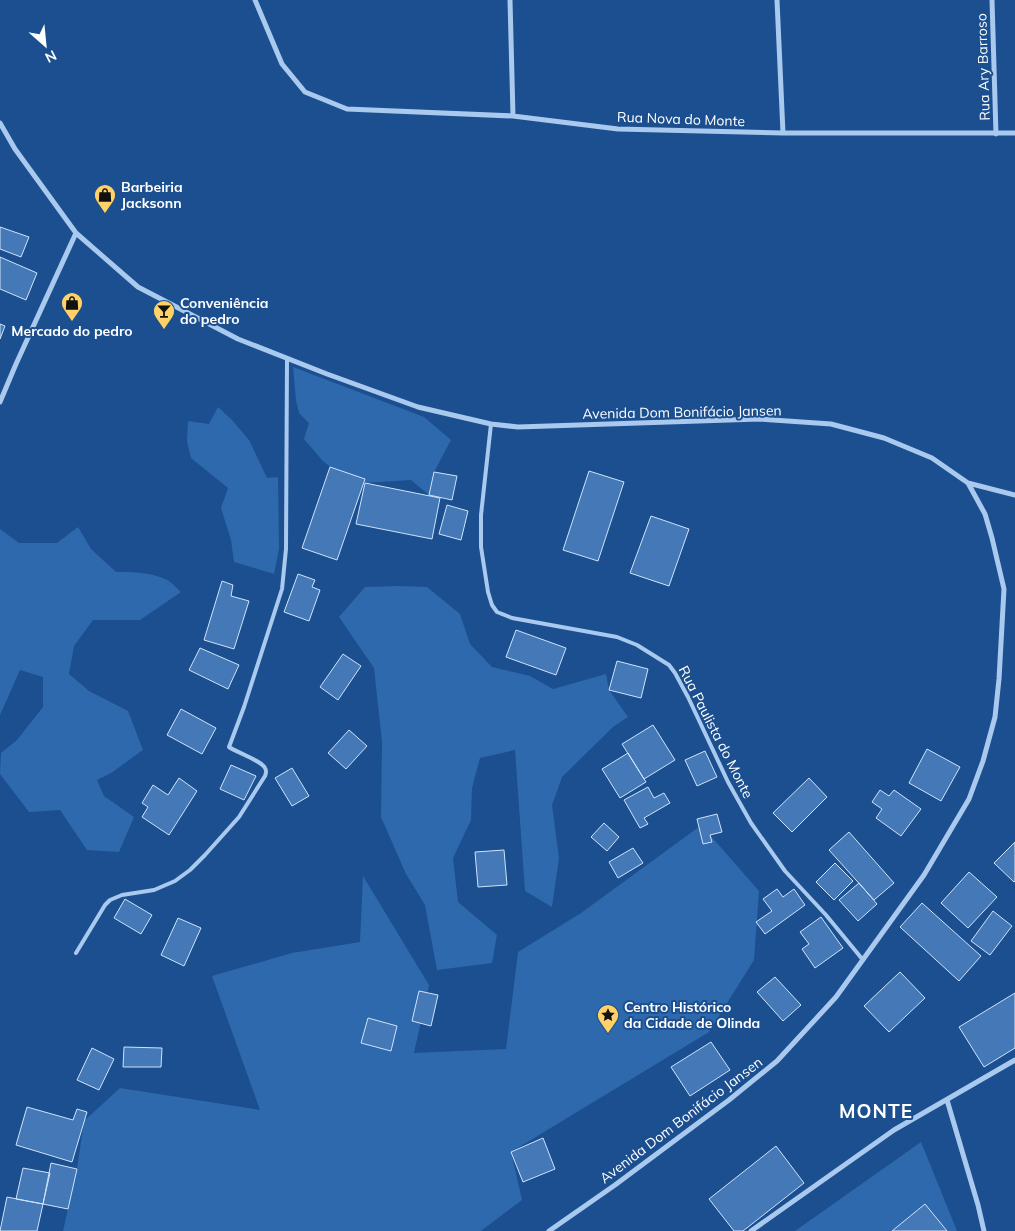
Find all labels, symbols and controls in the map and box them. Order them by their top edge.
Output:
street label: Rua Ary Barroso [972,13,994,121]
north arrow [20,20,70,70]
text: N [42,46,60,67]
street label: Rua Nova do Monte [617,108,745,130]
place label: Barbeiria Jacksonn [121,178,183,212]
shop icon: Barbeiria Jacksonn [93,183,117,214]
shop icon: Mercado do pedro [60,291,84,322]
place label: Conveniência do pedro [180,294,269,328]
bar icon: Conveniência do pedro [152,299,176,330]
place label: Mercado do pedro [11,322,133,340]
street label: Avenida Dom Bonifácio Jansen [582,401,782,423]
street label: Rua Paulista do Monte [675,663,757,801]
place label: Centro Histórico da Cidade de Olinda [624,998,760,1032]
place icon: Centro Histórico da Cidade de Olinda [596,1003,620,1034]
street label: Avenida Dom Bonifácio Jansen [596,1053,766,1187]
district label: MONTE [839,1099,913,1123]

